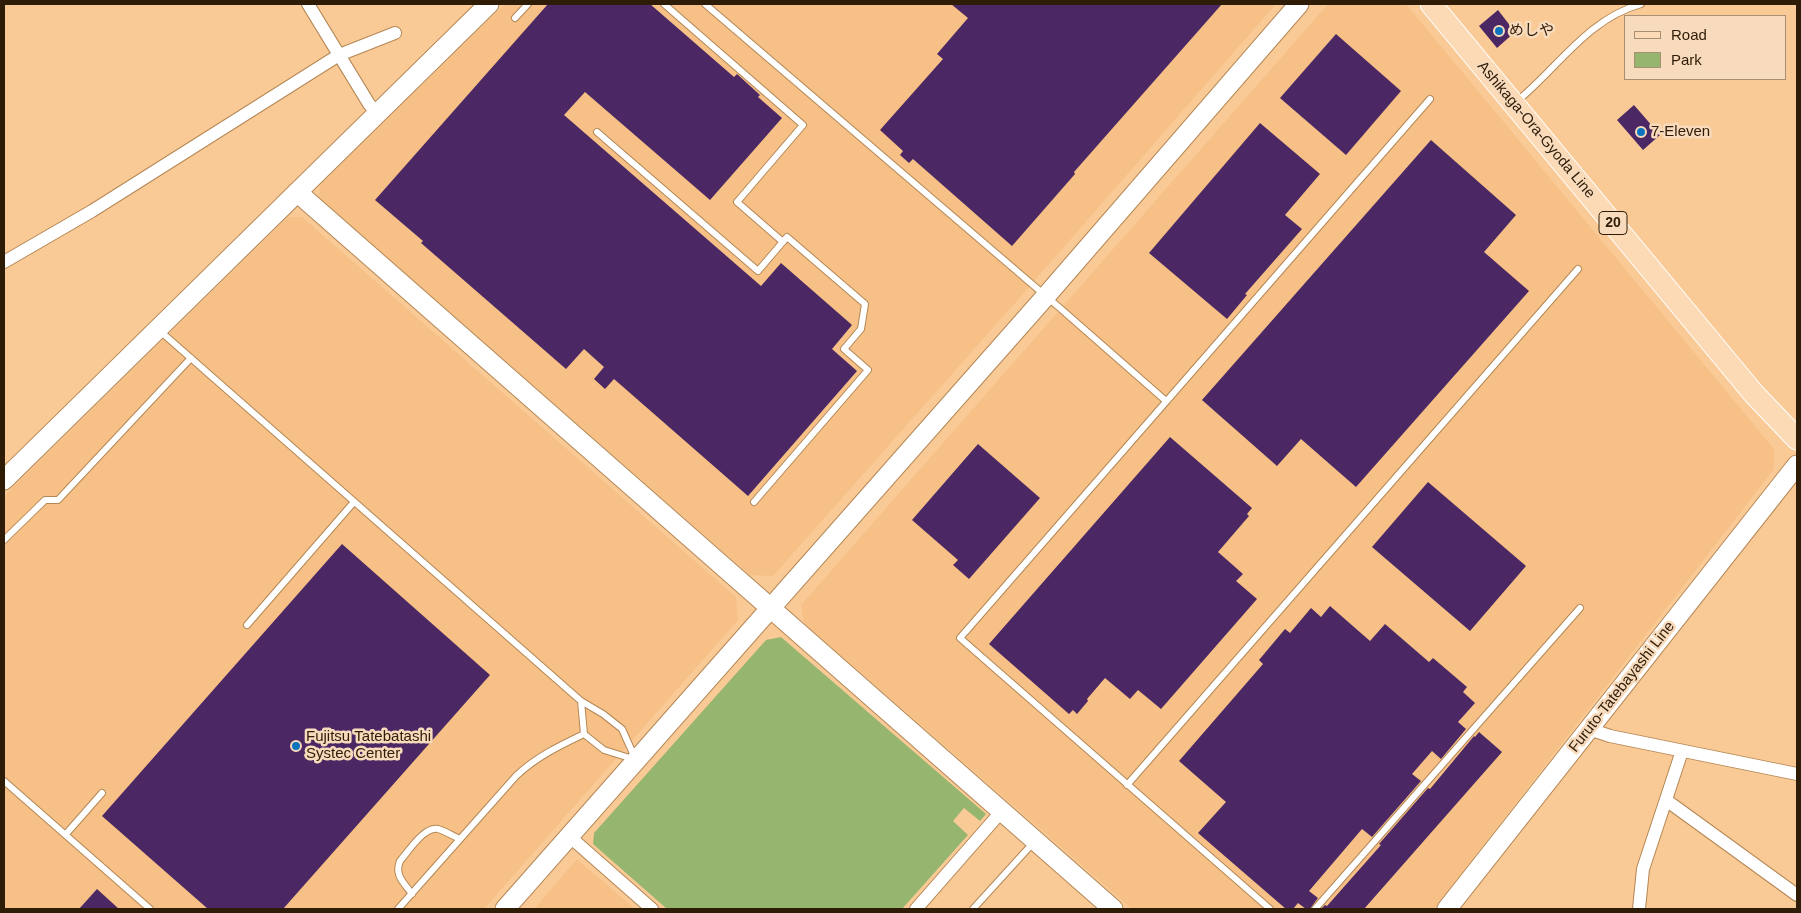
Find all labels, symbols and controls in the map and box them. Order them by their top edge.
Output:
legend [1624,15,1786,80]
place label: めしや [1509,22,1554,40]
marker: めしや [1493,25,1505,37]
text: Road [1671,26,1707,43]
text: Park [1671,51,1702,68]
street label: Ashikaga-Ora-Gyoda Line [1473,58,1599,202]
place label: 7-Eleven [1651,123,1710,141]
marker: 7-Eleven [1635,126,1647,138]
road number: 20 [1599,212,1627,234]
street label: Furuto-Tatebayashi Line [1565,618,1679,756]
place label: Fujitsu Tatebatashi Systec Center [306,728,431,763]
marker: Fujitsu Tatebatashi Systec Center [290,740,302,752]

